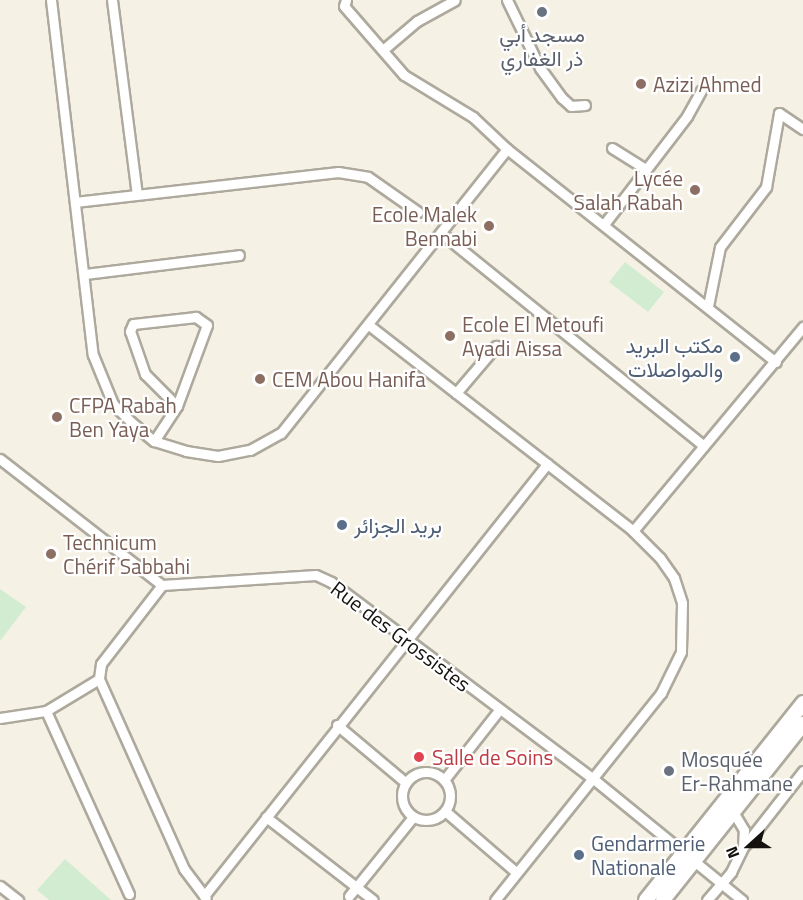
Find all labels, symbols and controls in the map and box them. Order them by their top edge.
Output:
marker: مسجد أبي ذر الغفاري [535,5,549,19]
place label: مسجد أبي ذر الغفاري [499,21,585,71]
place label: Azizi Ahmed [653,71,762,97]
marker: Azizi Ahmed [634,77,648,91]
place label: Lycée Salah Rabah [574,165,683,215]
marker: Lycée Salah Rabah [688,183,702,197]
place label: Ecole Malek Bennabi [372,201,477,251]
marker: Ecole Malek Bennabi [482,219,496,233]
place label: Ecole El Metoufi Ayadi Aissa [462,311,604,361]
marker: Ecole El Metoufi Ayadi Aissa [443,329,457,343]
place label: مكتب البريد والمواصلات [625,332,723,382]
marker: مكتب البريد والمواصلات [728,350,742,364]
place label: CEM Abou Hanifa [272,366,426,392]
marker: CEM Abou Hanifa [253,372,267,386]
place label: CFPA Rabah Ben Yaya [69,392,177,442]
marker: CFPA Rabah Ben Yaya [50,410,64,424]
place label: بريد الجزائر [354,512,442,538]
marker: بريد الجزائر [335,518,349,532]
place label: Technicum Chérif Sabbahi [63,529,190,579]
marker: Technicum Chérif Sabbahi [44,547,58,561]
street label: Rue des Grossistes [326,575,476,697]
place label: Salle de Soins [432,744,553,770]
place label: Mosquée Er-Rahmane [681,746,793,796]
marker: Salle de Soins [410,748,428,766]
marker: Mosquée Er-Rahmane [662,764,676,778]
north arrow [719,816,779,876]
place label: Gendarmerie Nationale [591,830,705,880]
text: N [719,843,745,862]
marker: Gendarmerie Nationale [572,848,586,862]

